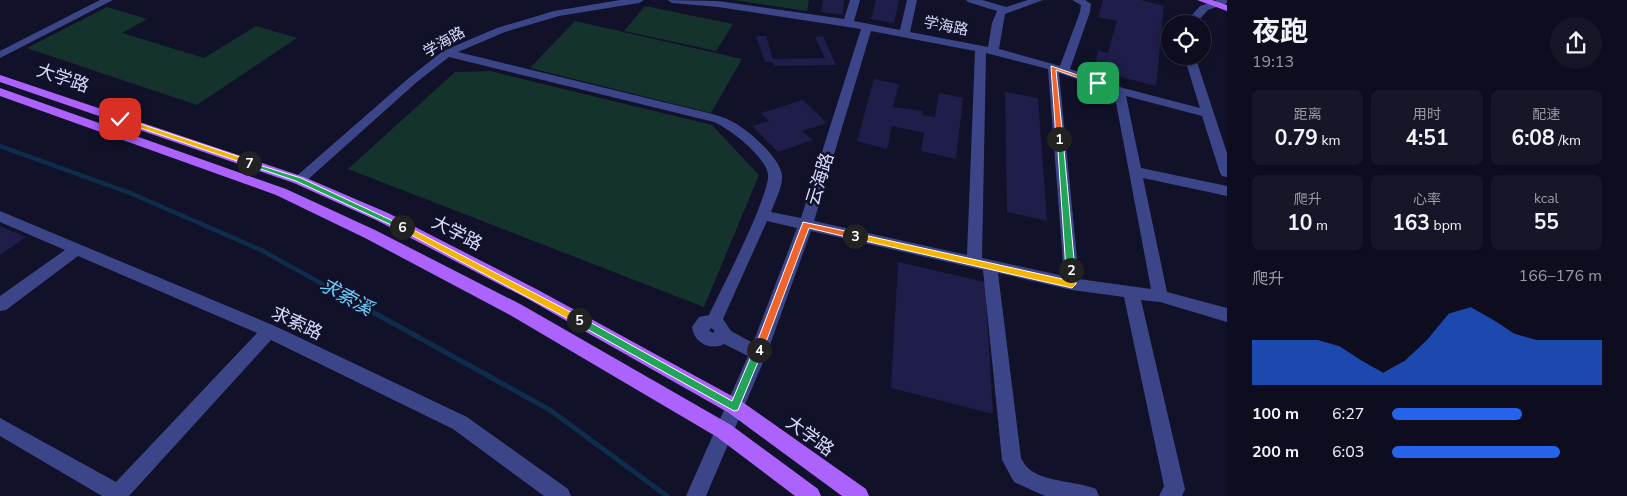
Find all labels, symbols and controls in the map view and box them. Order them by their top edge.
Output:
street label: 学海路 [922,12,970,40]
text: 夜跑 [1252,13,1308,51]
map controls [1161,15,1211,65]
button: locate [1161,15,1211,65]
button: share [1550,17,1602,69]
street label: 学海路 [420,22,468,62]
text: 19:13 [1252,51,1294,73]
street label: 大学路 [34,58,92,98]
pin [1077,62,1119,104]
icon: arrive [1084,69,1112,97]
pin [99,98,141,140]
icon: check [106,105,134,133]
text: 距离 [1294,105,1322,124]
text: 用时 [1413,105,1441,124]
text: 配速 [1532,105,1560,124]
text: 0.79 [1275,124,1318,152]
text: 4:51 [1405,124,1449,152]
text: 6:08 [1512,124,1555,152]
pin: 1 [1046,126,1072,152]
text: 1 [1055,130,1064,149]
text: km [1318,131,1340,150]
text: /km [1555,131,1581,150]
pin: 7 [236,150,262,176]
street label: 云海路 [801,150,839,208]
text: 7 [245,154,254,173]
text: kcal [1534,189,1559,208]
text: 爬升 [1294,190,1322,209]
text: 心率 [1413,190,1441,209]
text: 55 [1534,208,1559,236]
text: 10 [1287,209,1312,237]
text: 163 [1392,209,1430,237]
street label: 大学路 [427,210,487,256]
pin: 6 [390,214,414,240]
text: m [1312,216,1328,235]
text: bpm [1430,216,1462,235]
text: 6 [398,218,407,237]
pin: 3 [842,224,868,248]
text: 3 [851,227,860,246]
pin: 2 [1058,258,1084,282]
text: 2 [1067,261,1076,280]
text: 166–176 m [1519,265,1602,287]
text: 爬升 [1252,268,1284,290]
water label: 求索溪 [315,272,379,323]
street label: 求索路 [267,301,327,345]
pin: 5 [566,308,592,332]
text: 5 [575,311,584,330]
pin: 4 [746,338,772,362]
text: 4 [755,341,764,360]
text: 100 m [1252,403,1299,425]
text: 6:27 [1332,403,1364,425]
street label: 大学路 [781,410,839,462]
text: 200 m [1252,441,1299,463]
text: 6:03 [1332,441,1364,463]

